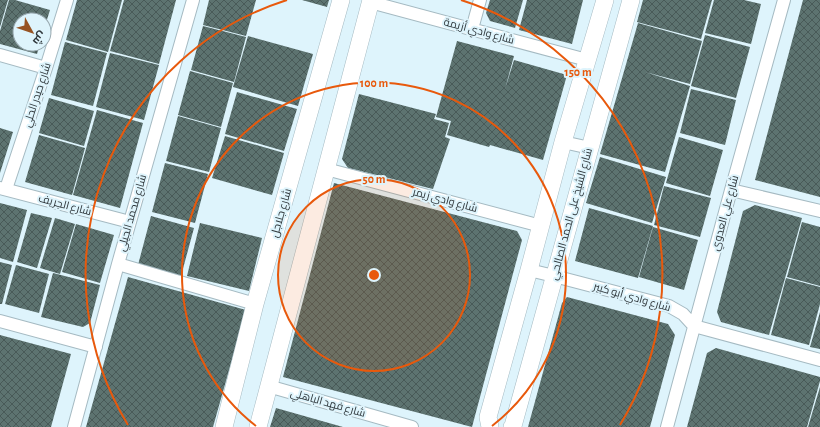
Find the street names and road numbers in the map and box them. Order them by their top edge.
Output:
street label: شارع وادي أزيمة [442,14,516,49]
street label: شارع حيدر الحلي [21,61,55,130]
street label: شارع الشيخ على الحمد الصالحي [548,147,597,282]
street label: شارع محمد الجيلي [116,173,151,253]
street label: شارع علي العدوي [710,174,743,253]
street label: شارع وادي زيمر [410,186,479,217]
street label: شارع جلاجل [269,187,295,239]
street label: شارع الجريف [37,193,93,219]
street label: شارع وادي أبو كبير [590,279,672,316]
street label: شارع فهد الباهلي [288,387,367,422]

